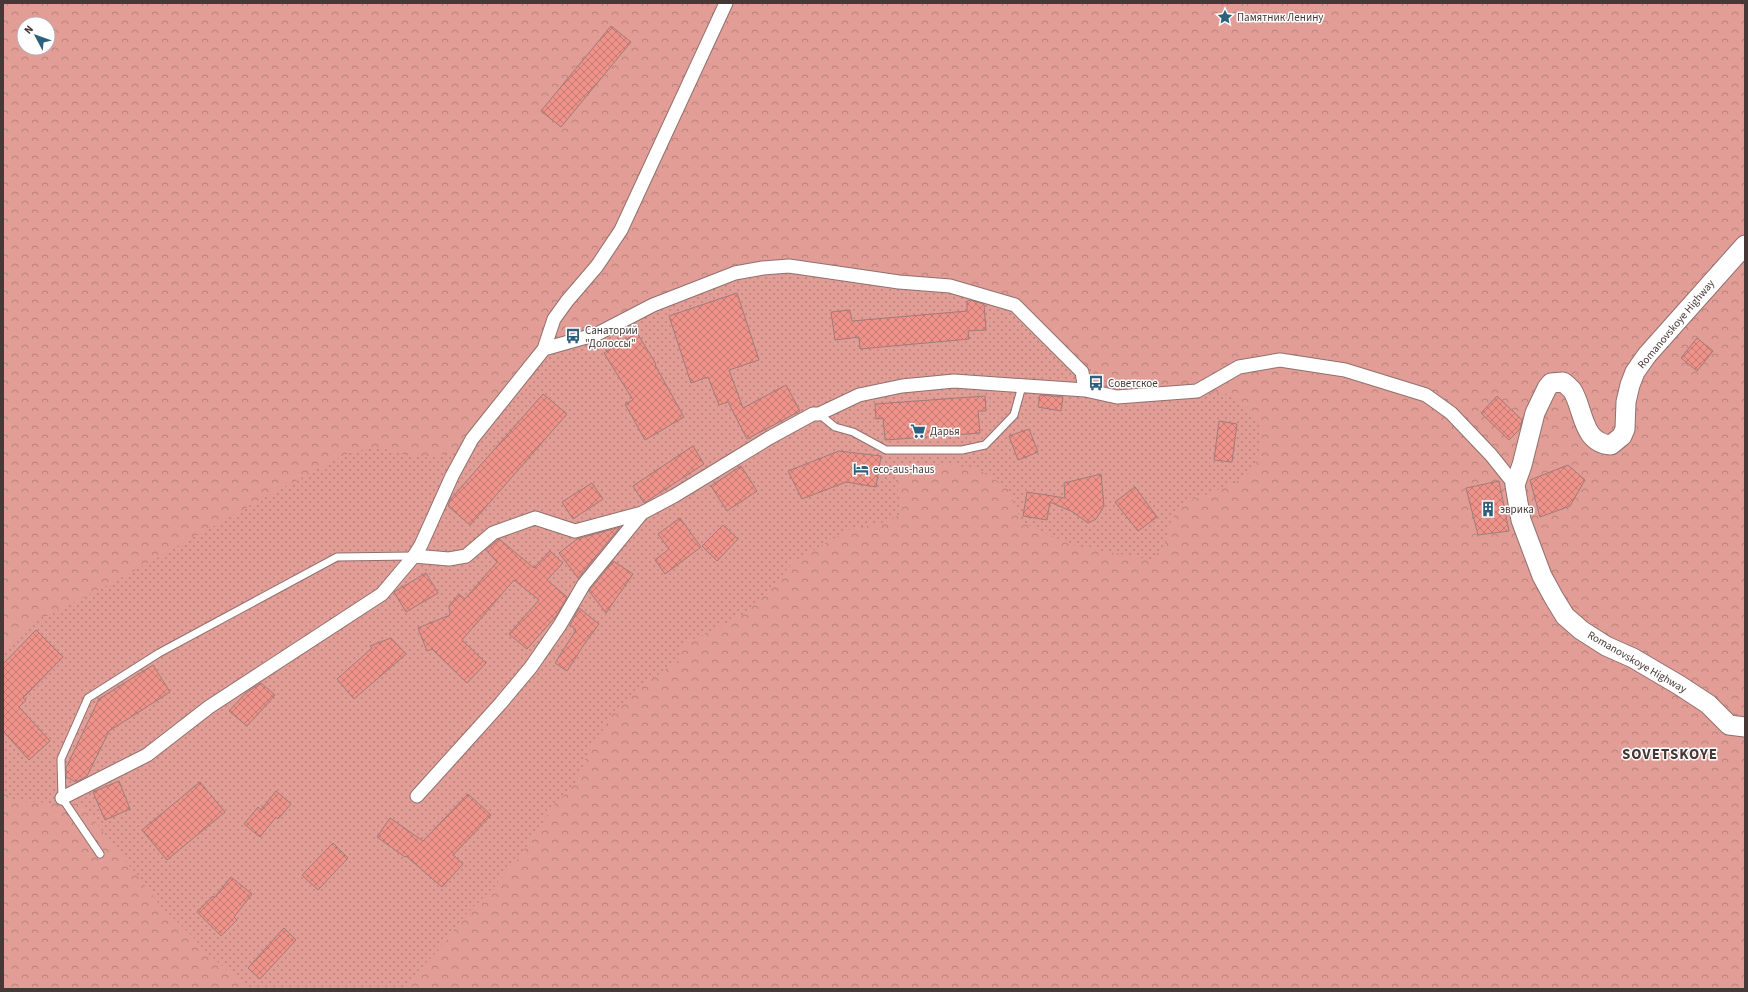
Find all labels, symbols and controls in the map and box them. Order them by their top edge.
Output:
place icon: Памятник Ленину [1216,8,1234,26]
place label: Памятник Ленину [1237,10,1323,25]
north arrow [16,16,56,56]
text: N [21,22,37,37]
street label: Romanovskoye Highway [1634,276,1718,372]
place label: Санаторий "Долоссы" [585,323,638,351]
bus stop icon: Санаторий "Долоссы" [564,327,582,345]
bus stop icon: Советское [1087,374,1105,392]
place label: Советское [1108,376,1158,391]
supermarket icon: Дарья [909,422,927,440]
place label: Дарья [930,424,960,439]
hotel icon: eco-aus-haus [852,460,870,478]
place label: eco-aus-haus [873,462,935,477]
building icon: эврика [1479,500,1497,518]
place label: эврика [1500,502,1534,517]
street label: Romanovskoye Highway [1585,627,1689,697]
district label: SOVETSKOYE [1622,744,1718,765]

